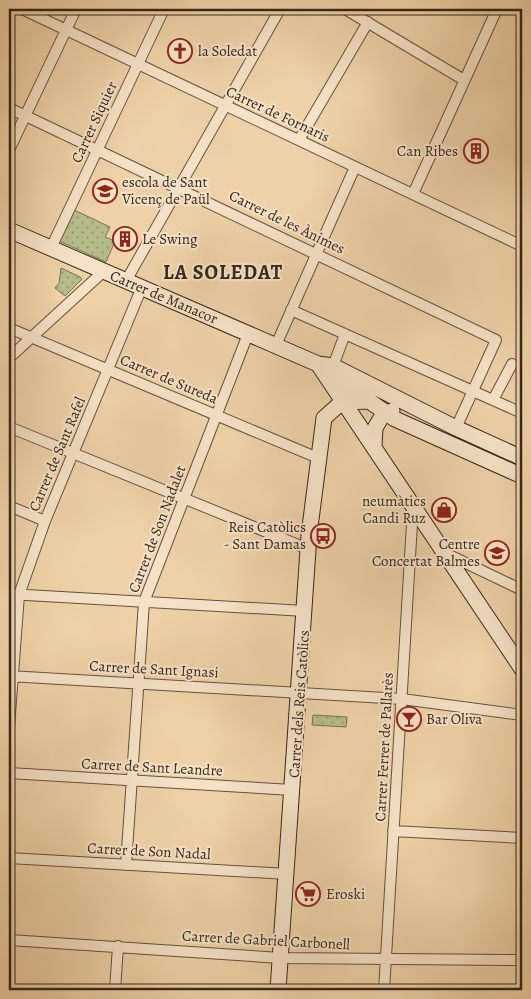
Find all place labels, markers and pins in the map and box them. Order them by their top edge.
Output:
church icon: la Soledat [167,38,193,64]
place label: la Soledat [198,41,257,61]
building icon: Can Ribes [463,138,489,164]
place label: Can Ribes [397,141,458,161]
place label: escola de Sant Vicenç de Paül [121,172,210,209]
school or university icon: escola de Sant Vicenç de Paül [92,178,118,204]
building icon: Le Swing [112,226,138,252]
place label: Le Swing [142,229,198,249]
place label: neumàtics Candi Ruz [362,491,426,528]
shop icon: neumàtics Candi Ruz [431,497,457,523]
place label: Reis Catòlics - Sant Damas [224,517,306,554]
bus stop icon: Reis Catòlics - Sant Damas [310,523,336,549]
place label: Centre Concertat Balmes [372,534,480,571]
school or university icon: Centre Concertat Balmes [484,540,510,566]
bar icon: Bar Oliva [396,706,422,732]
place label: Bar Oliva [426,709,482,729]
supermarket icon: Eroski [295,881,321,907]
place label: Eroski [326,884,365,904]

